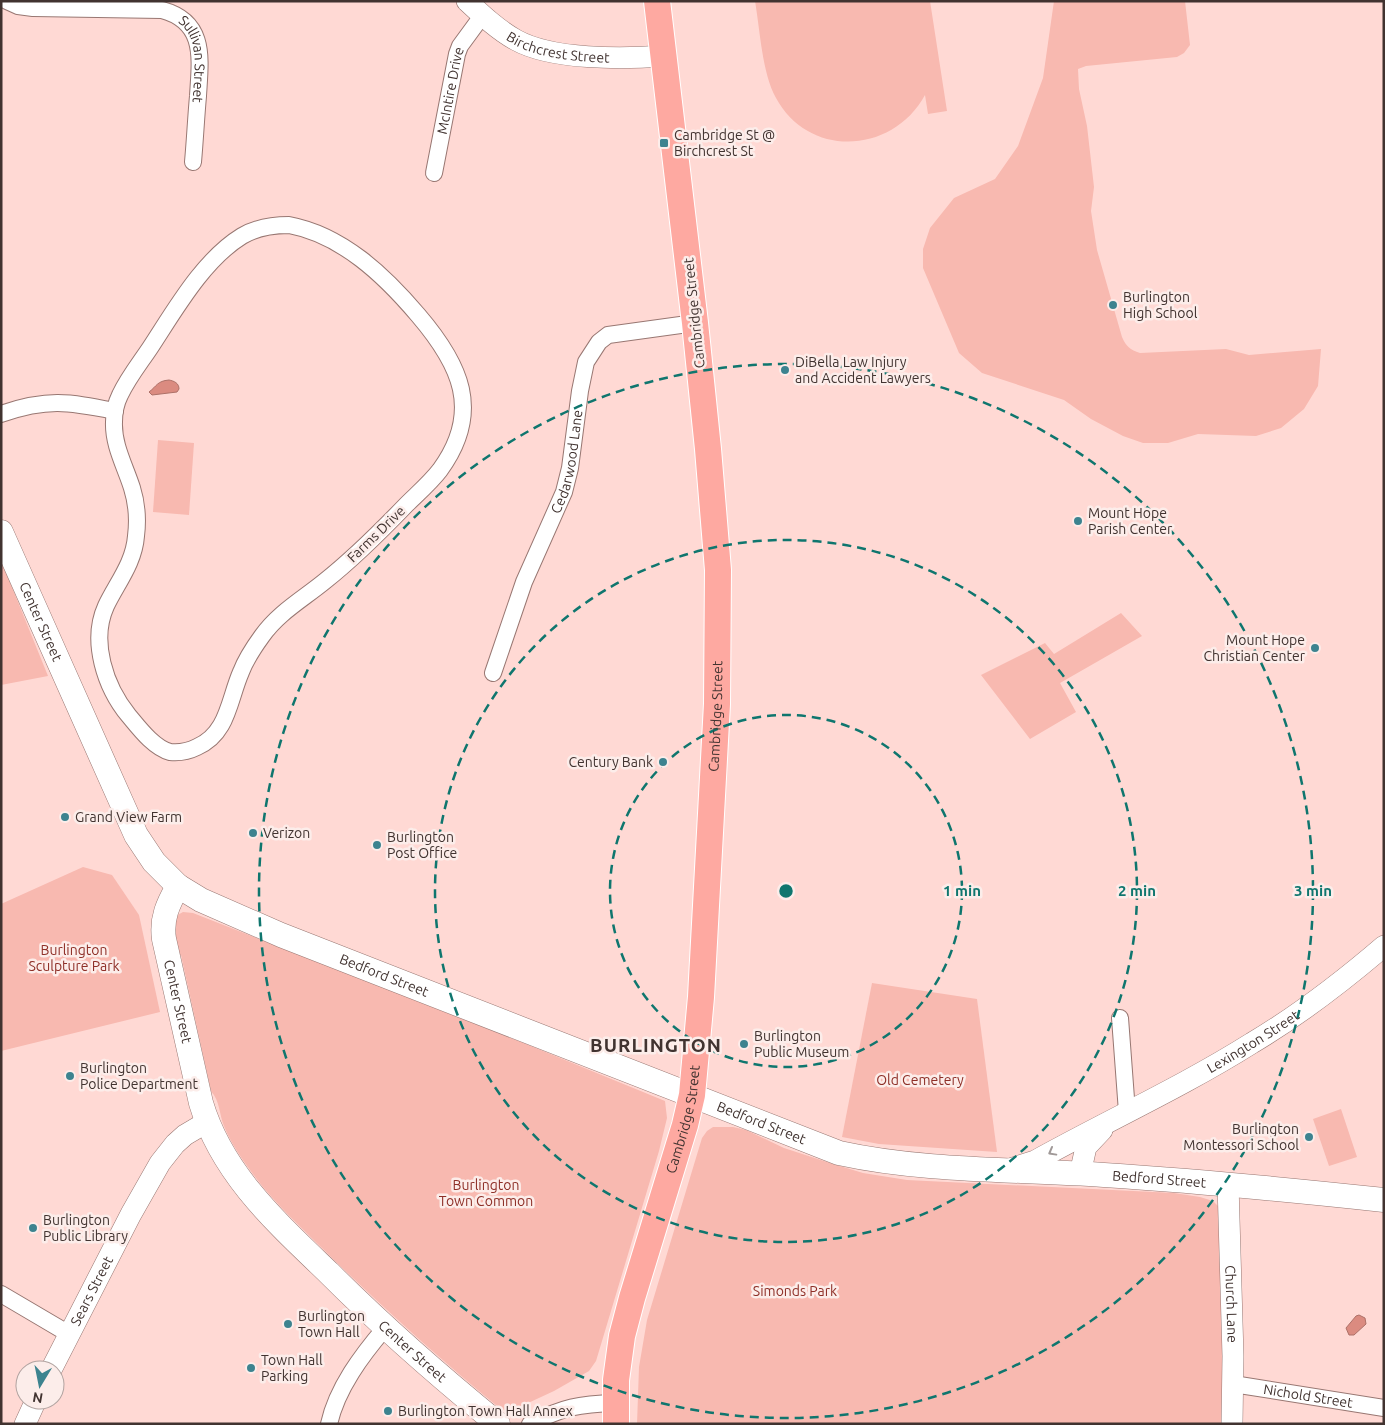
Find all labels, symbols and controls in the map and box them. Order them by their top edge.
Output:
street label: Sullivan Street [176,12,208,104]
street label: Birchcrest Street [504,28,610,66]
street label: McIntire Drive [434,45,467,136]
place label: Cambridge St @ Birchcrest St [674,127,775,159]
marker: Cambridge St @ Birchcrest St [658,137,670,149]
street label: Cambridge Street [680,256,708,369]
place label: Burlington High School [1123,289,1198,321]
marker: Burlington High School [1107,299,1119,311]
place label: DiBella Law Injury and Accident Lawyers [795,354,931,386]
marker: DiBella Law Injury and Accident Lawyers [779,364,791,376]
street label: Cedarwood Lane [547,409,585,516]
street label: Farms Drive [344,503,408,565]
place label: Mount Hope Parish Center [1088,505,1173,537]
marker: Mount Hope Parish Center [1072,515,1084,527]
street label: Center Street [16,579,66,664]
place label: Mount Hope Christian Center [1204,632,1306,664]
marker: Mount Hope Christian Center [1309,642,1321,654]
street label: Cambridge Street [705,660,725,772]
place label: Century Bank [568,754,653,770]
marker: Century Bank [657,756,669,768]
place label: Grand View Farm [75,809,182,825]
marker: Grand View Farm [59,811,71,823]
place label: Verizon [263,825,310,841]
marker: Verizon [247,827,259,839]
place label: Burlington Post Office [387,829,457,861]
marker: Burlington Post Office [371,839,383,851]
centre of rings [777,882,795,900]
text: 1 min [943,882,981,899]
text: 2 min [1118,882,1156,899]
text: 3 min [1294,882,1332,899]
park label: Burlington Sculpture Park [28,942,120,974]
street label: Bedford Street [337,951,431,1000]
street label: Center Street [161,958,195,1045]
street label: Lexington Street [1204,1007,1303,1076]
place label: Burlington Public Museum [754,1028,849,1060]
district label: BURLINGTON [590,1034,722,1056]
marker: Burlington Public Museum [738,1038,750,1050]
place label: Burlington Police Department [80,1060,198,1092]
street label: Cambridge Street [663,1064,703,1175]
marker: Burlington Police Department [64,1070,76,1082]
park label: Old Cemetery [876,1072,964,1088]
street label: Bedford Street [715,1098,809,1147]
place label: Burlington Montessori School [1183,1121,1299,1153]
marker: Burlington Montessori School [1303,1131,1315,1143]
one-way arrow [1049,1145,1058,1155]
street label: Bedford Street [1112,1168,1207,1191]
park label: Burlington Town Common [439,1177,533,1209]
place label: Burlington Public Library [43,1212,128,1244]
marker: Burlington Public Library [27,1222,39,1234]
street label: Sears Street [67,1253,116,1328]
street label: Church Lane [1222,1265,1241,1343]
park label: Simonds Park [753,1283,837,1299]
place label: Burlington Town Hall [298,1308,365,1340]
street label: Center Street [375,1317,450,1386]
marker: Burlington Town Hall [282,1318,294,1330]
place label: Town Hall Parking [261,1352,323,1384]
north arrow [15,1360,65,1410]
marker: Town Hall Parking [245,1362,257,1374]
street label: Nichold Street [1262,1381,1354,1411]
text: N [31,1389,44,1407]
place label: Burlington Town Hall Annex [398,1403,573,1419]
marker: Burlington Town Hall Annex [382,1405,394,1417]

